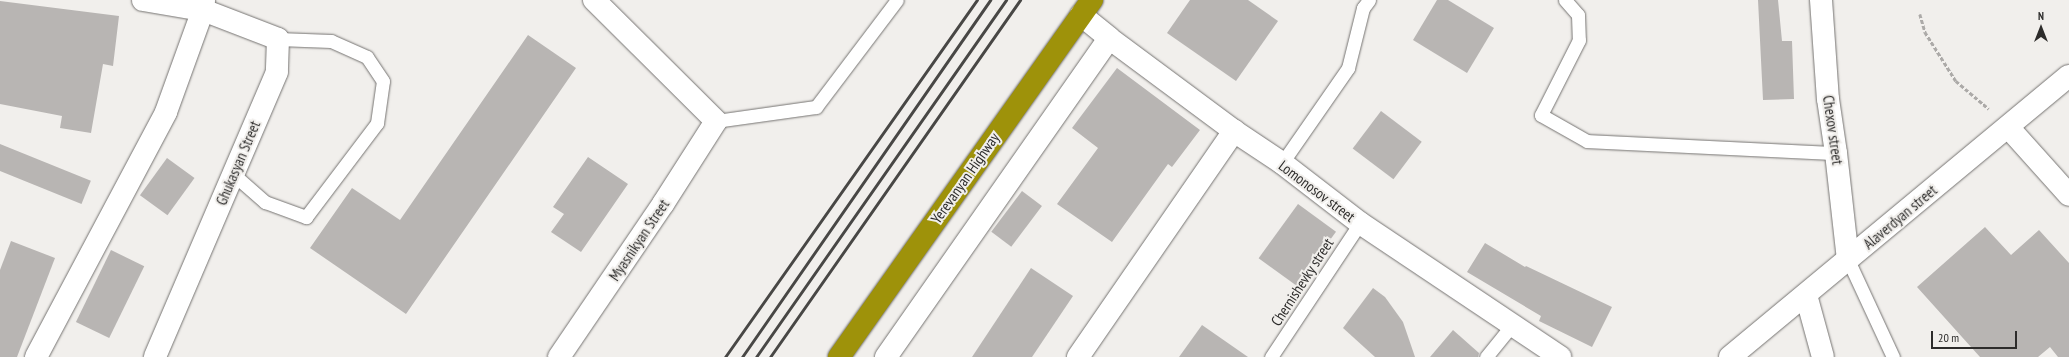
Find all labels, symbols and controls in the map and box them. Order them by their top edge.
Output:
north arrow [2021,8,2061,48]
text: N [2038,9,2044,23]
street label: Chexov street [1819,94,1847,166]
street label: Ghukasyan Street [212,118,264,208]
street label: Yerevanyan Highway [927,129,1003,227]
street label: Lomonosov street [1275,156,1359,226]
street label: Alaverdyan street [1860,181,1940,253]
street label: Myasnikyan Street [605,196,673,284]
street label: Chernishevky street [1267,235,1337,329]
scale bar [1933,323,2019,349]
text: 20 m [1938,330,1959,345]

